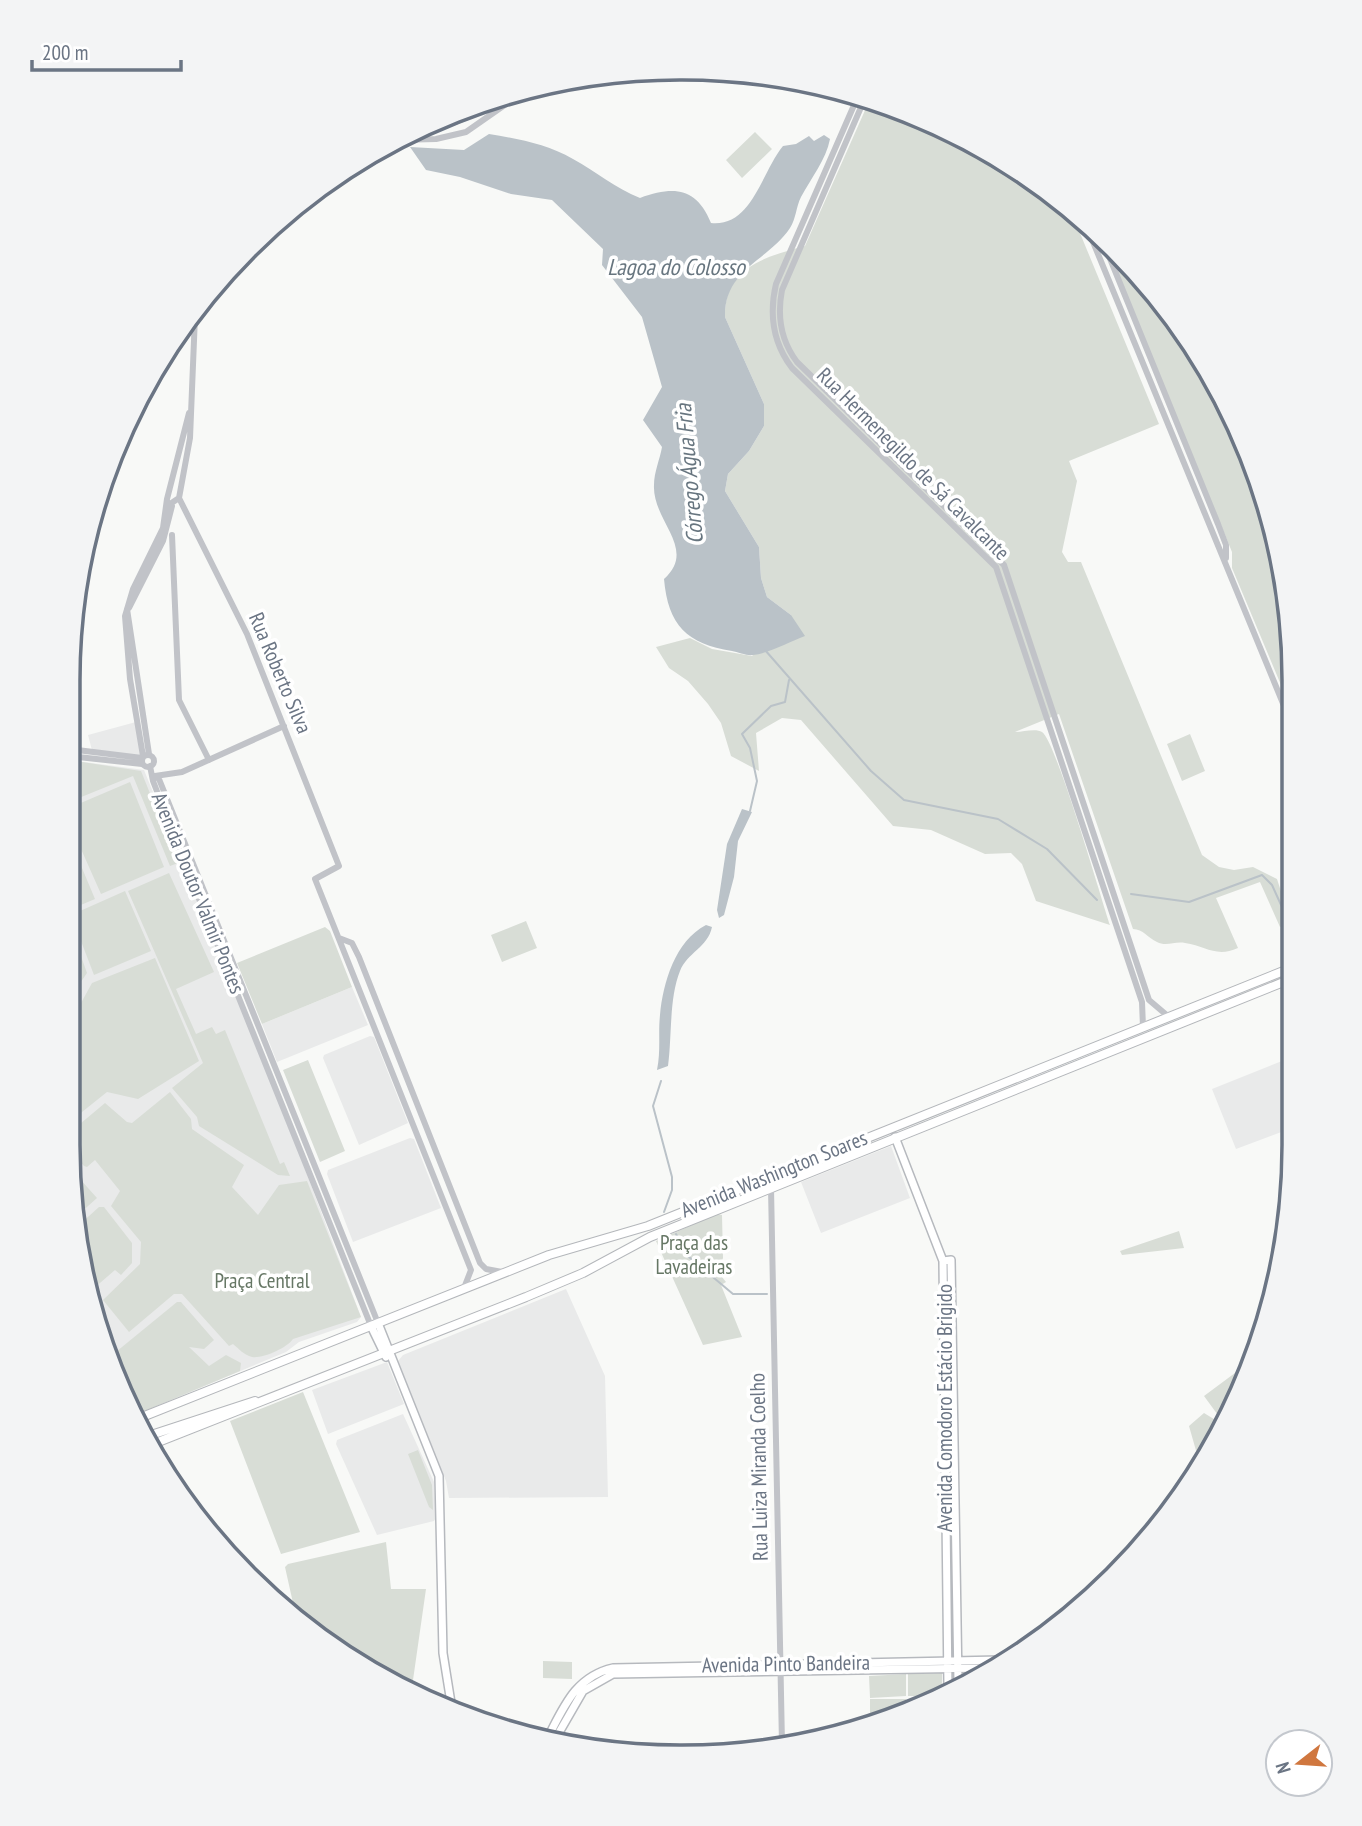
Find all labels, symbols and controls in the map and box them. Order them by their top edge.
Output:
scale bar [32,28,180,72]
text: 200 m [42,39,88,66]
water label: Lagoa do Colosso [607,252,747,281]
street label: Rua Hermenegildo de Sá Cavalcante [811,362,1015,566]
water label: Córrego Água Fria [668,401,709,545]
street label: Rua Roberto Silva [243,608,318,737]
street label: Avenida Doutor Valmir Pontes [146,788,251,997]
street label: Avenida Washington Soares [677,1124,871,1223]
park label: Praça das Lavadeiras [656,1229,732,1280]
park label: Praça Central [214,1267,310,1294]
street label: Avenida Comodoro Estácio Brigido [931,1284,958,1532]
street label: Rua Luiza Miranda Coelho [743,1373,774,1561]
street label: Avenida Pinto Bandeira [702,1649,870,1678]
north arrow [1264,1728,1334,1798]
text: N [1270,1760,1296,1776]

